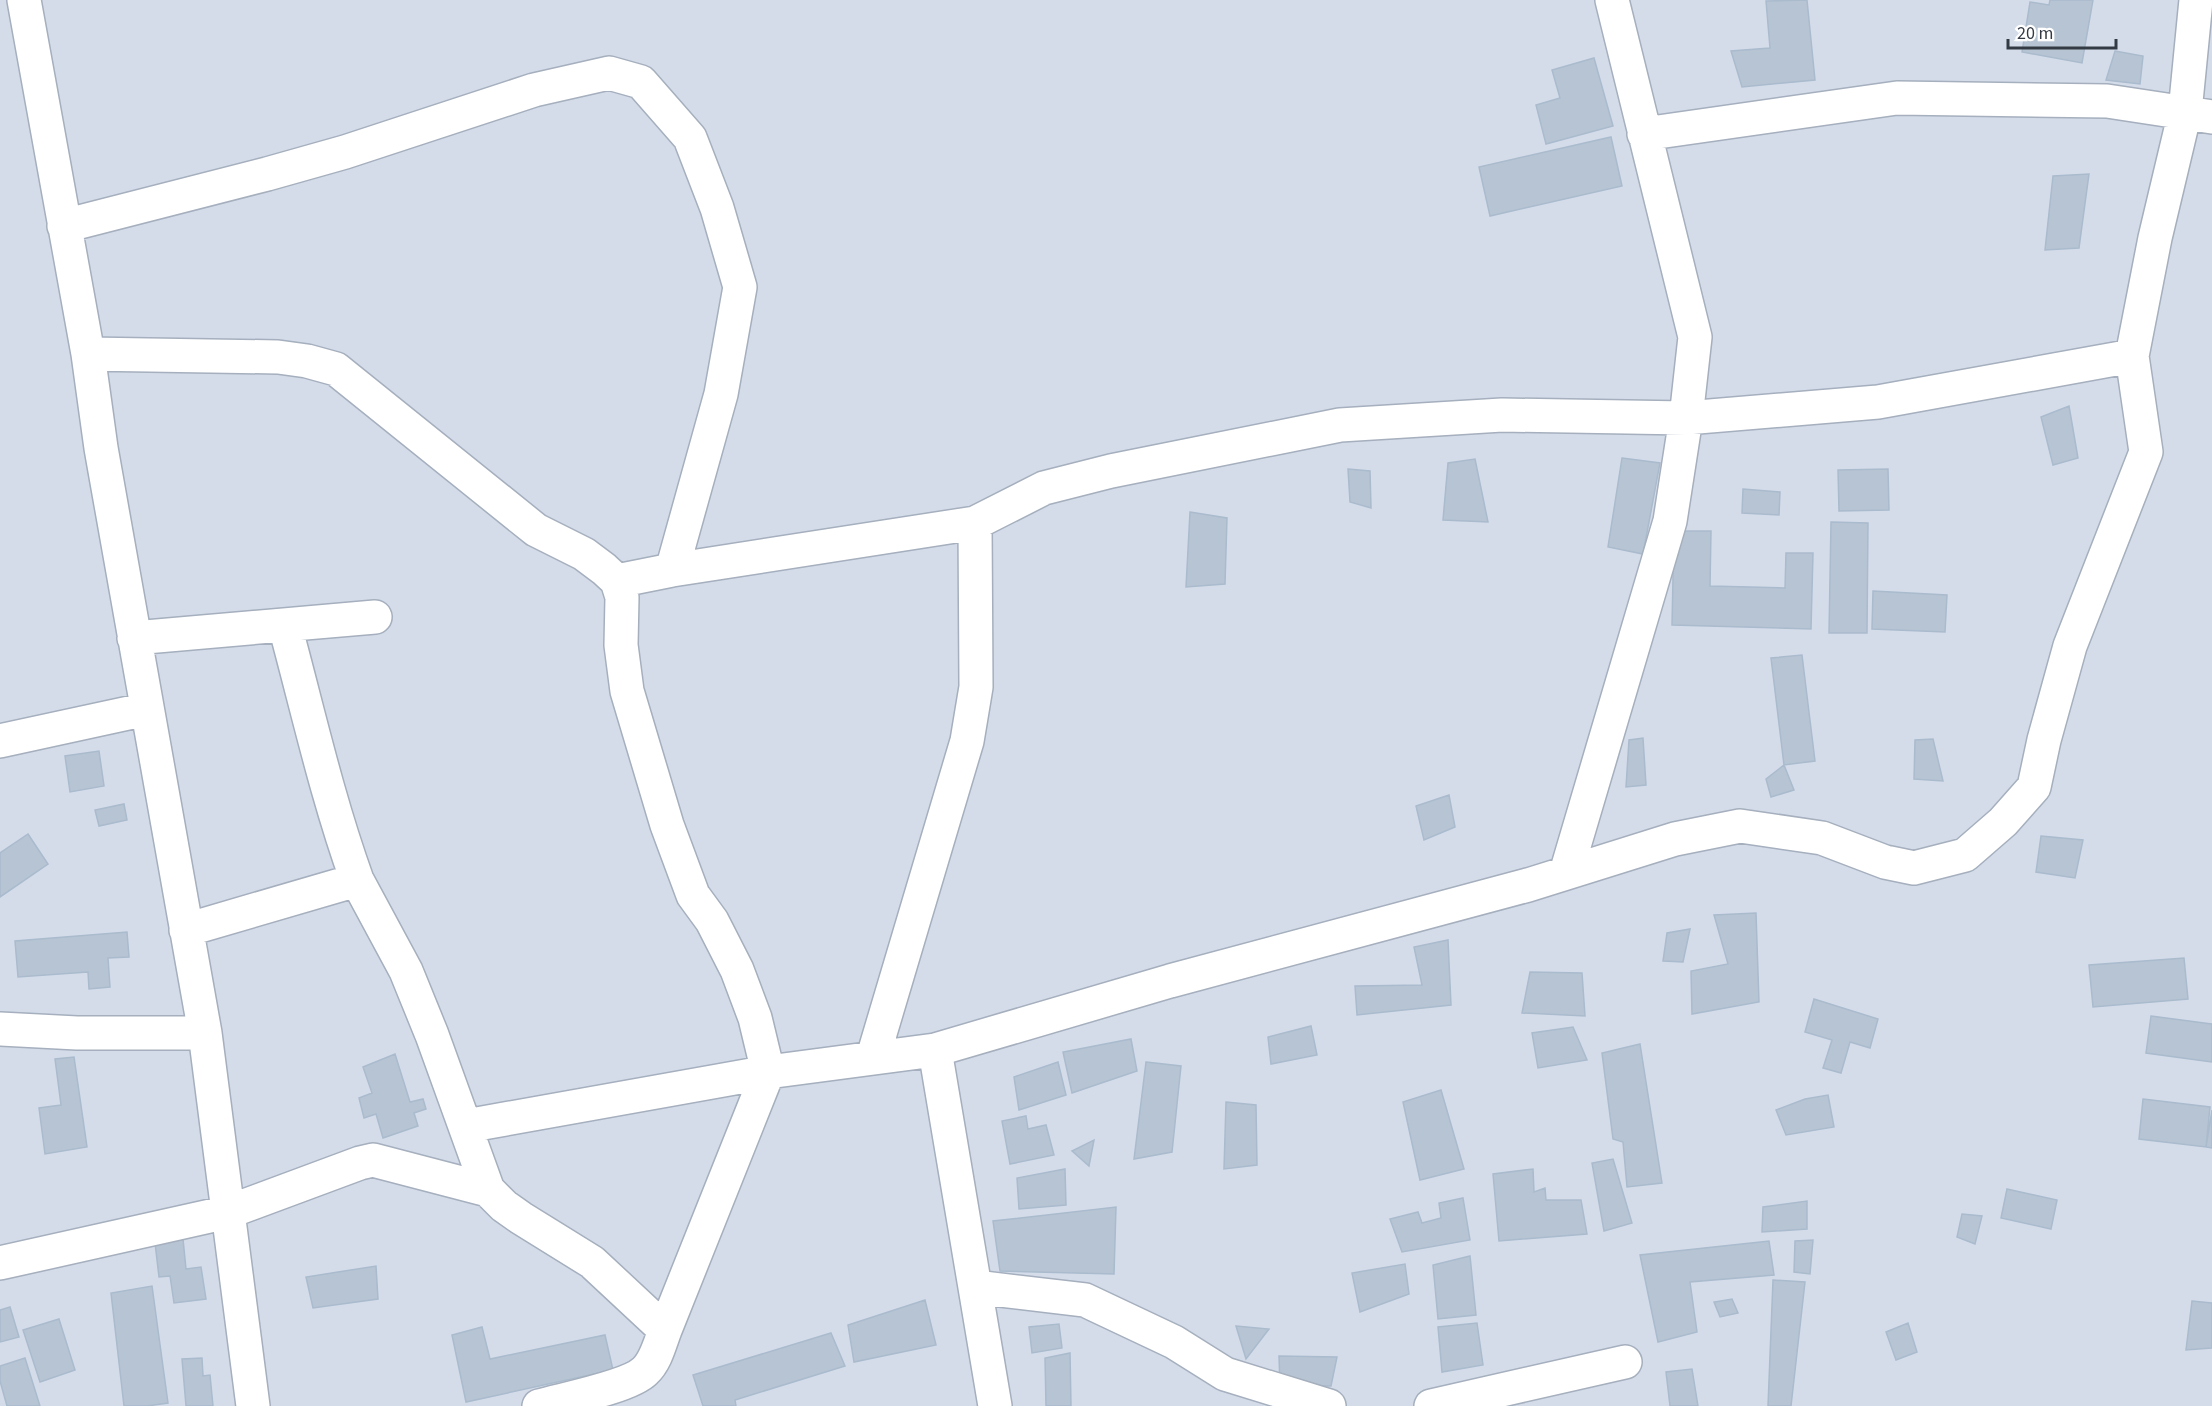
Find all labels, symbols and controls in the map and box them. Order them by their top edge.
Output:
scale bar [2008,12,2116,50]
text: 20 m [2017,21,2053,46]

